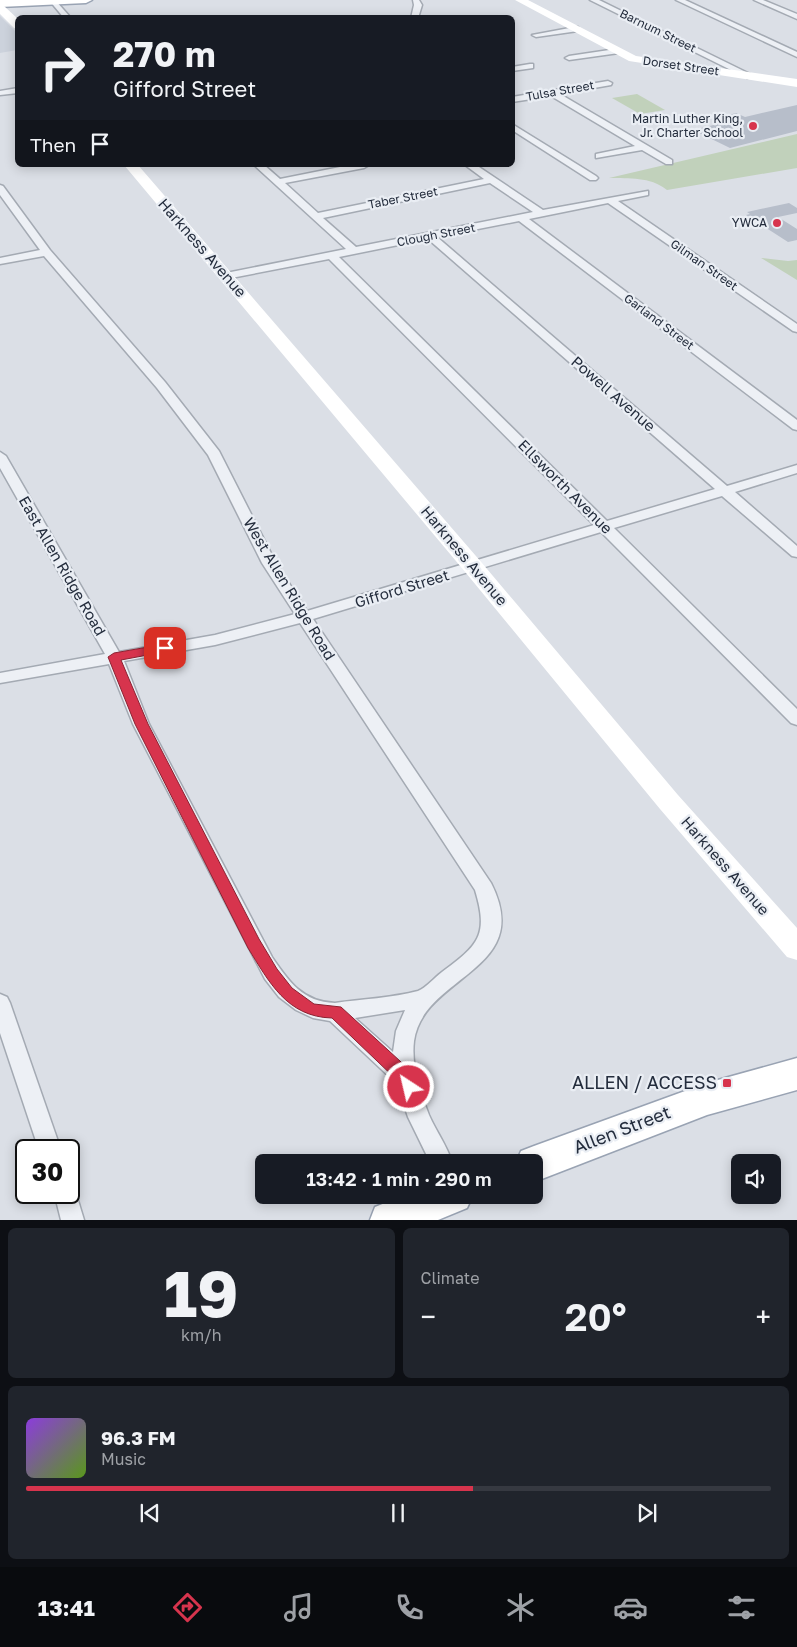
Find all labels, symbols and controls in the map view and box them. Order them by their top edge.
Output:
street label: Barnum Street [618,6,699,56]
text: 270 m [113,33,216,75]
icon: right [30,35,95,100]
street label: Dorset Street [642,53,720,78]
text: Gifford Street [113,75,256,102]
street label: Tulsa Street [525,77,595,104]
place label: Martin Luther King, Jr. Charter School [632,111,743,140]
marker: Martin Luther King, Jr. Charter School [747,120,759,132]
icon: arrive [86,130,114,158]
text: Then [30,133,76,156]
street label: Taber Street [367,183,439,212]
street label: Harkness Avenue [155,194,251,301]
place label: YWCA [732,215,767,230]
marker: YWCA [771,217,783,229]
street label: Clough Street [395,220,477,249]
street label: Gilman Street [668,236,741,293]
street label: Garland Street [621,290,697,353]
street label: Powell Avenue [568,352,660,435]
street label: Ellsworth Avenue [515,435,617,537]
street label: East Allen Ridge Road [16,493,110,638]
street label: Harkness Avenue [418,502,512,609]
street label: West Allen Ridge Road [240,514,340,663]
street label: Gifford Street [352,565,451,611]
pin [144,627,186,669]
icon: arrive [151,634,179,662]
street label: Harkness Avenue [678,812,774,919]
position arrow [382,1060,434,1112]
place label: ALLEN / ACCESS [572,1071,717,1093]
marker: ALLEN / ACCESS [721,1077,733,1089]
street label: Allen Street [570,1100,673,1158]
speed limit sign: 30 [15,1139,80,1204]
map controls [731,1154,781,1204]
button: sound [731,1154,781,1204]
text: 13:42 · 1 min · 290 m [306,1167,492,1190]
text: 19 [164,1253,239,1331]
text: Climate [421,1268,480,1288]
text: 20° [565,1294,627,1339]
text: − [421,1300,436,1333]
text: + [756,1300,771,1333]
text: km/h [181,1325,222,1345]
text: 96.3 FM [101,1426,176,1449]
text: Music [101,1449,146,1469]
icon: previous [136,1499,164,1527]
icon: pause [384,1499,412,1527]
icon: next [633,1499,661,1527]
icon: directions [170,1590,205,1625]
icon: music [281,1590,316,1625]
icon: phone [392,1590,427,1625]
icon: climate [503,1590,538,1625]
icon: car [613,1590,648,1625]
icon: filters [724,1590,759,1625]
text: 13:41 [38,1594,95,1621]

